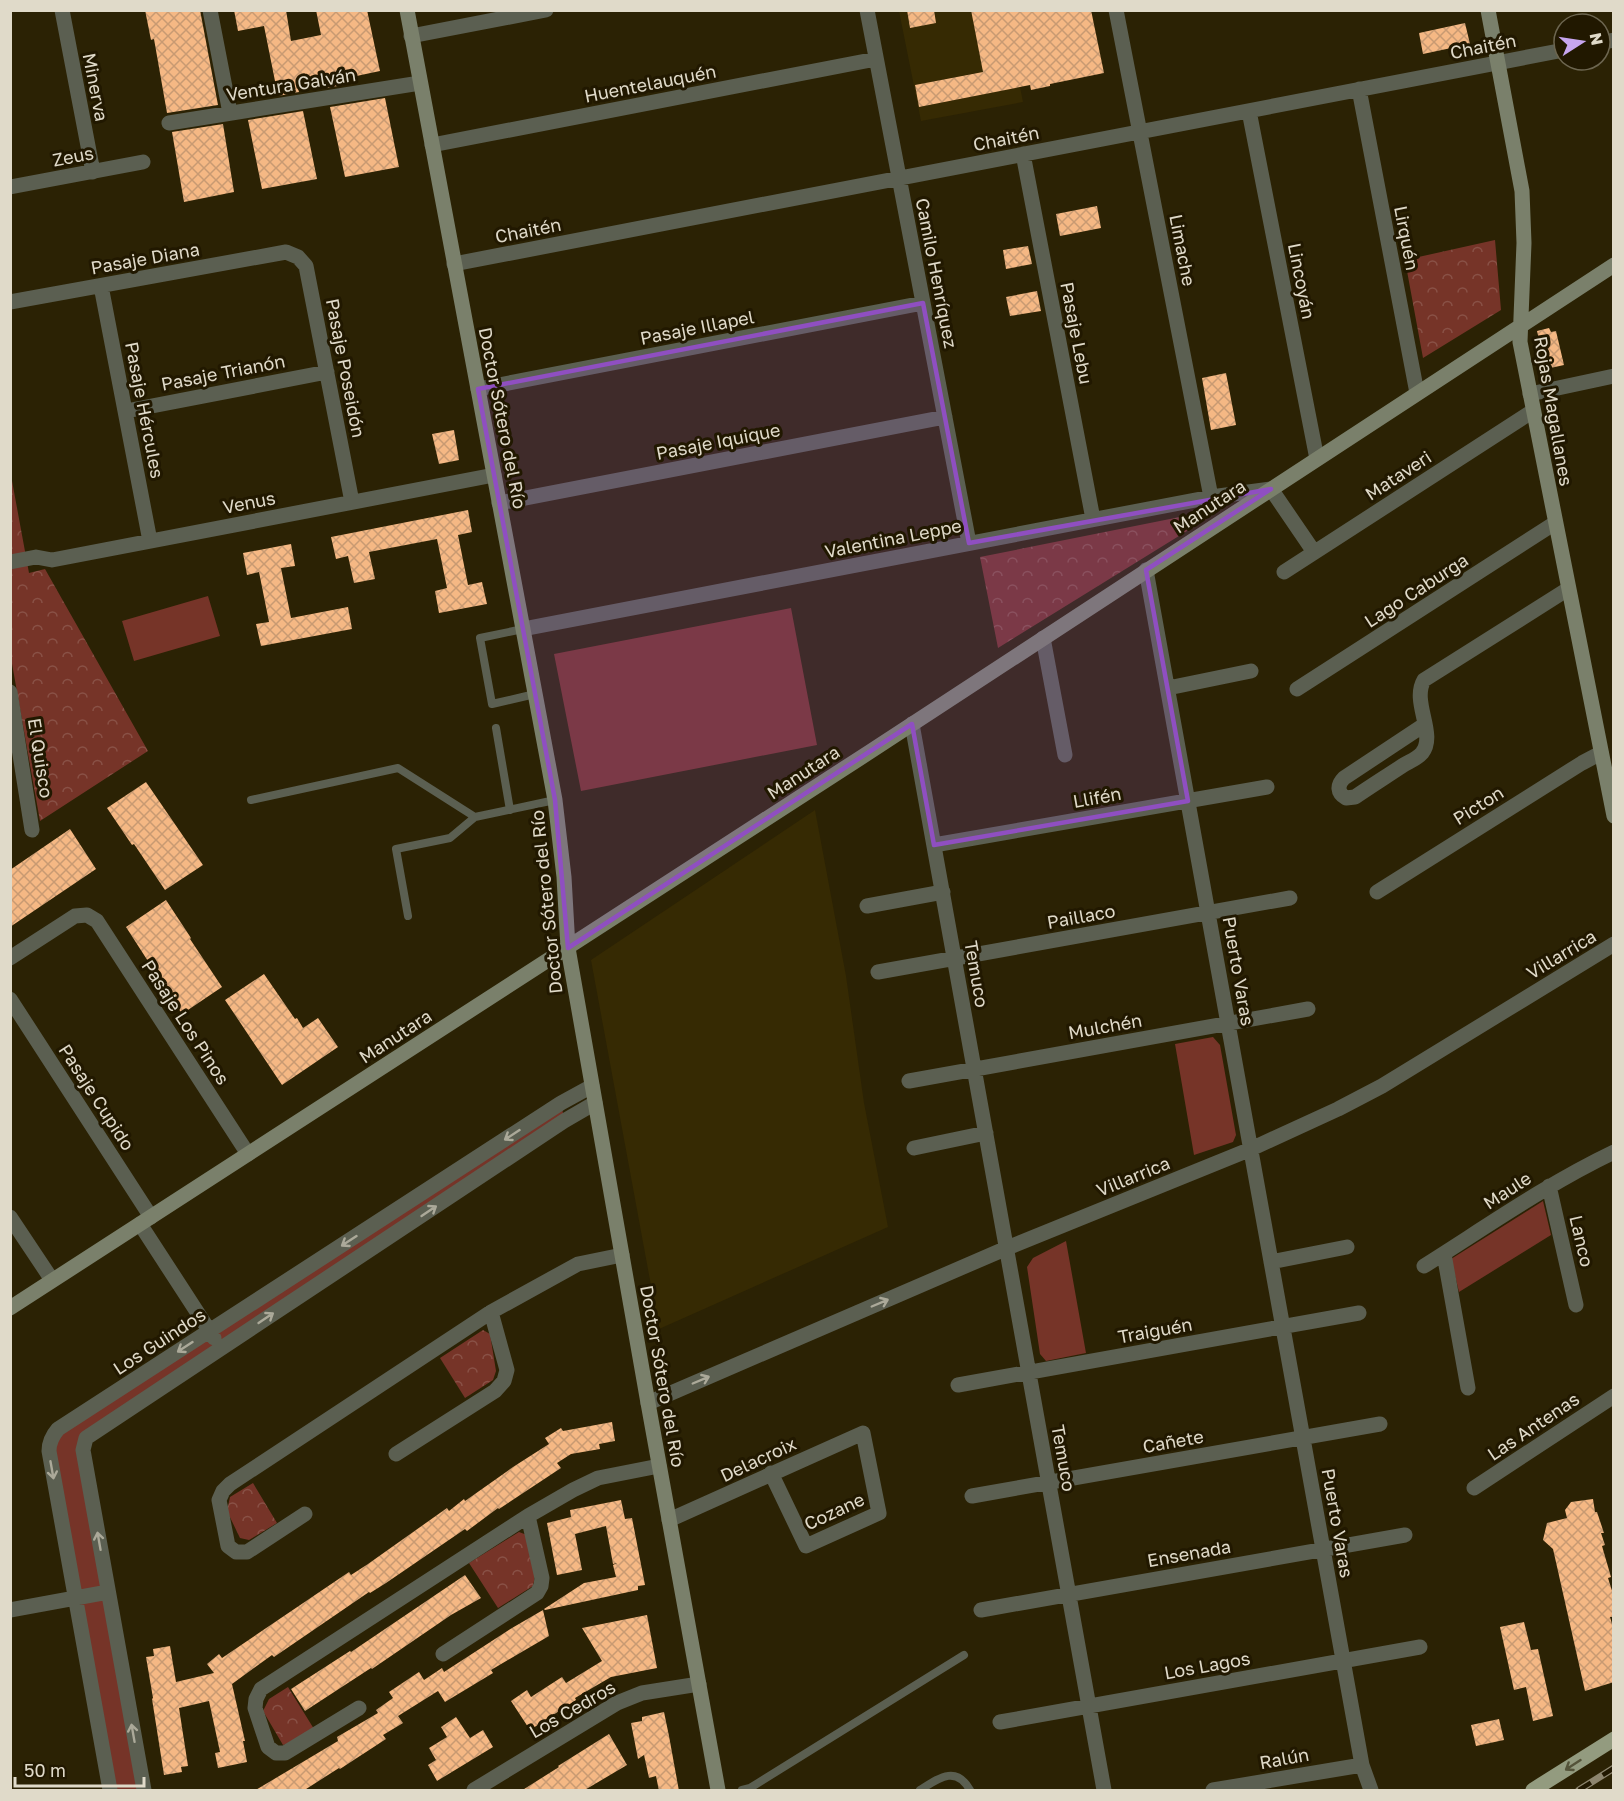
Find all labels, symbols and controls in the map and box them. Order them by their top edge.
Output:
north arrow [1552,12,1612,72]
street label: Chaitén [1448,29,1518,63]
text: N [1586,31,1608,47]
street label: Minerva [79,51,113,123]
street label: Huentelauquén [582,59,718,107]
street label: Ventura Galván [225,63,357,105]
street label: Chaitén [971,121,1041,155]
street label: Zeus [51,141,95,171]
street label: Camilo Henríquez [912,196,962,350]
street label: Lirquén [1390,204,1424,272]
street label: Limache [1165,212,1201,288]
street label: Chaitén [493,213,563,247]
street label: Pasaje Diana [89,238,201,278]
street label: Lincoyán [1284,241,1320,321]
street label: Pasaje Lebu [1056,280,1098,386]
street label: Pasaje Poseidón [322,296,370,440]
street label: Pasaje Illapel [638,305,756,349]
street label: Doctor Sótero del Río [475,325,531,511]
street label: Rojas Magallanes [1530,334,1578,488]
street label: Pasaje Hércules [121,340,169,480]
street label: Pasaje Trianón [159,349,287,395]
street label: Pasaje Iquique [654,418,782,464]
street label: Mataveri [1361,445,1435,505]
street label: Manutara [1169,474,1249,538]
street label: Venus [221,486,277,518]
street label: Valentina Leppe [823,514,963,562]
street label: Lago Caburga [1360,548,1472,632]
street label: El Quisco [24,717,58,799]
street label: Manutara [763,740,843,804]
street label: Picton [1449,781,1507,829]
street label: Llifén [1071,782,1123,812]
street label: Doctor Sótero del Río [525,809,567,995]
street label: Paillaco [1045,899,1117,933]
street label: Puerto Varas [1219,915,1259,1027]
street label: Villarrica [1522,925,1600,983]
street label: Temuco [960,939,994,1009]
street label: Pasaje Los Pinos [138,956,234,1088]
street label: Manutara [355,1004,435,1068]
street label: Mulchén [1066,1009,1144,1043]
street label: Pasaje Cupido [55,1040,139,1154]
one-way arrow [504,1128,521,1141]
street label: Villarrica [1093,1151,1173,1201]
street label: Maule [1479,1166,1535,1214]
one-way arrow [420,1204,437,1217]
street label: Lanco [1565,1213,1599,1269]
one-way arrow [341,1235,358,1247]
street label: Doctor Sótero del Río [636,1283,690,1469]
one-way arrow [871,1297,889,1308]
street label: Los Guindos [109,1303,209,1379]
one-way arrow [257,1312,274,1324]
street label: Traiguén [1116,1313,1194,1347]
one-way arrow [177,1341,194,1353]
one-way arrow [692,1374,710,1385]
street label: Las Antenas [1483,1387,1583,1465]
street label: Temuco [1047,1423,1081,1493]
street label: Cañete [1141,1425,1205,1457]
street label: Delacroix [717,1432,800,1486]
one-way arrow [47,1459,58,1479]
street label: Puerto Varas [1318,1467,1358,1579]
street label: Cozane [800,1488,868,1534]
one-way arrow [93,1532,104,1551]
street label: Ensenada [1145,1535,1233,1571]
street label: Los Lagos [1162,1647,1252,1683]
street label: Los Cedros [525,1676,619,1742]
one-way arrow [127,1724,138,1743]
street label: Ralún [1257,1743,1311,1773]
scale bar [15,1750,144,1788]
one-way arrow [1565,1758,1582,1771]
text: 50 m [24,1759,66,1781]

